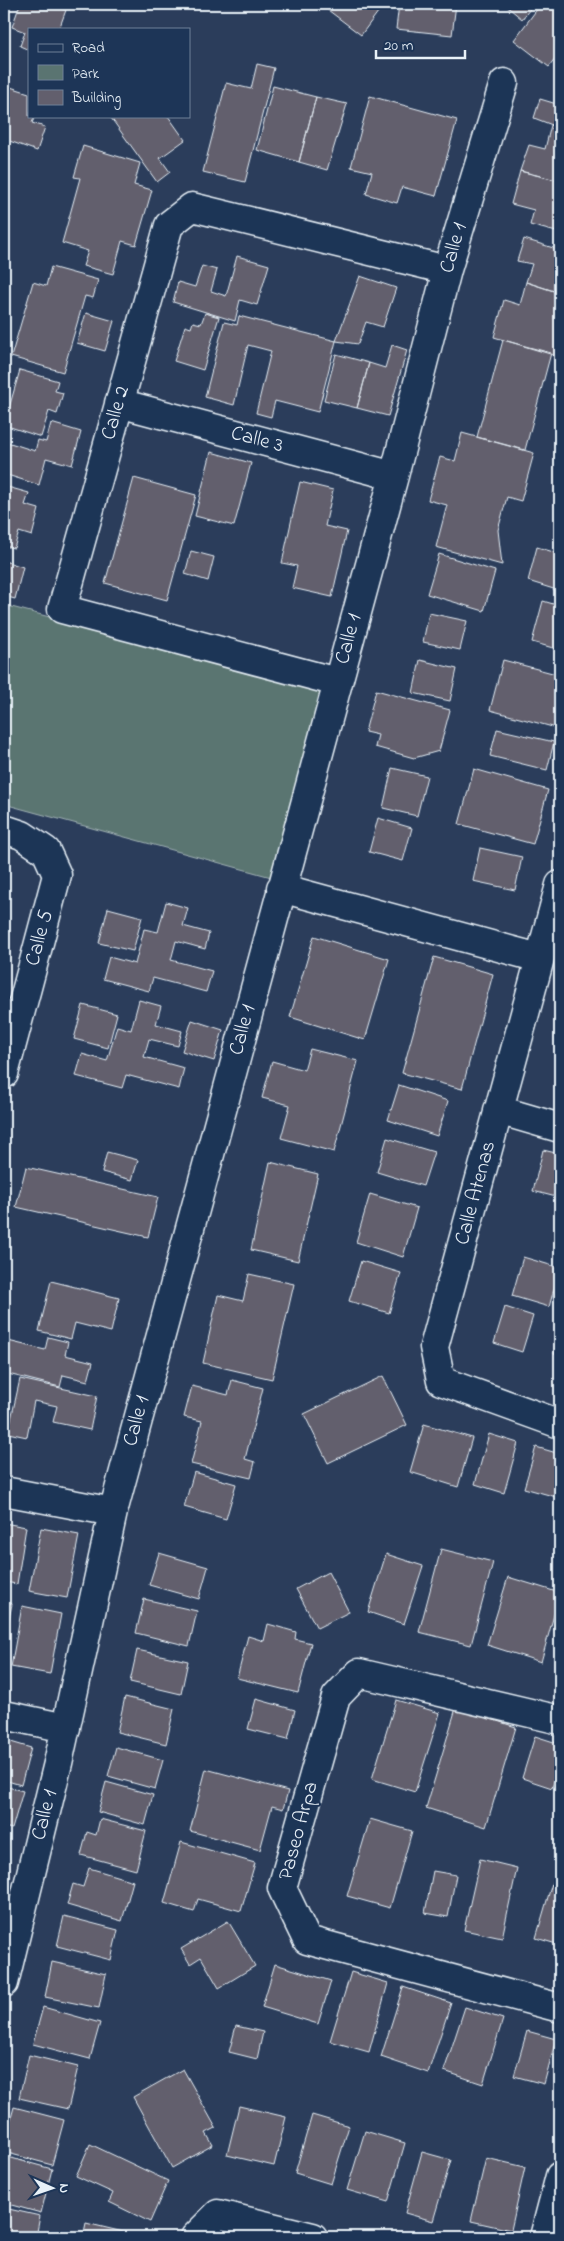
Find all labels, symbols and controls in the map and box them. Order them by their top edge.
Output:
legend [28,28,190,118]
scale bar [376,28,465,60]
text: 20 m [384,35,414,57]
text: Road [72,37,105,59]
text: Park [72,63,100,85]
text: Building [71,87,121,110]
street label: Calle 1 [433,219,476,277]
street label: Calle 2 [94,382,138,444]
street label: Calle 3 [227,419,287,461]
street label: Calle 1 [328,610,370,668]
street label: Calle 5 [18,907,62,969]
street label: Calle 1 [222,1001,264,1059]
street label: Calle Atenas [448,1138,504,1248]
street label: Calle 1 [116,1392,158,1450]
street label: Paseo Arpa [271,1778,327,1884]
street label: Calle 1 [24,1786,66,1844]
north arrow [28,2164,78,2214]
text: N [53,2183,74,2193]

